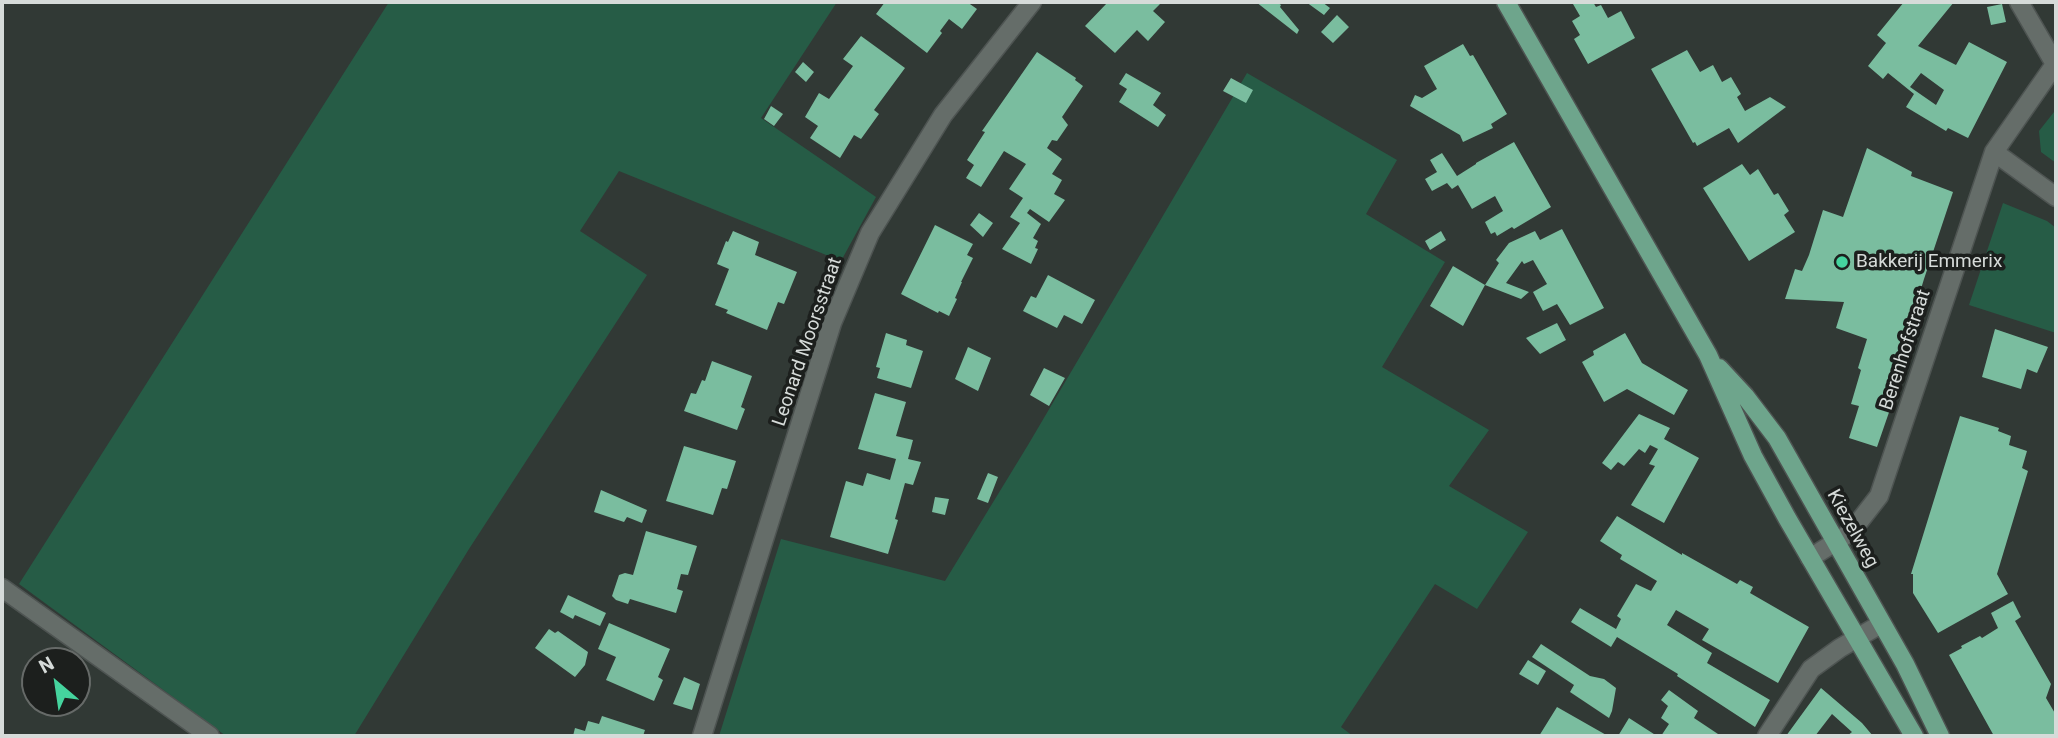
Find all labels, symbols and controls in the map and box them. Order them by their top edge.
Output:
place label: Bakkerij Emmerix [1856,251,2002,273]
marker: Bakkerij Emmerix [1834,254,1850,270]
street label: Leonard Moorsstraat [768,255,848,429]
street label: Berenhofstraat [1876,287,1936,413]
street label: Kiezelweg [1821,486,1883,572]
north arrow [21,647,91,717]
text: N [35,652,58,678]

